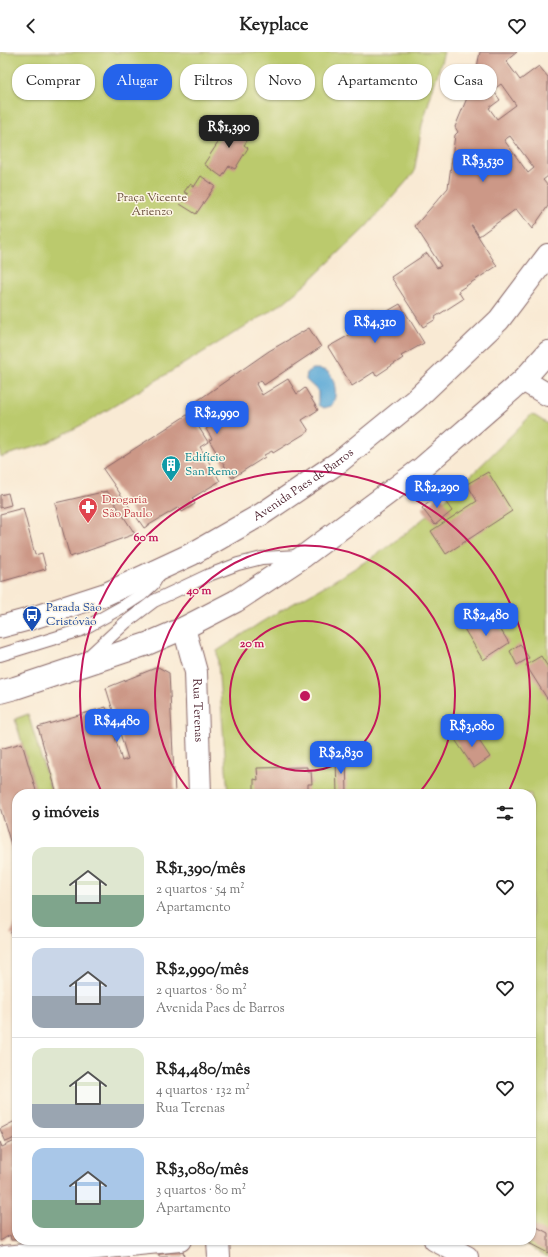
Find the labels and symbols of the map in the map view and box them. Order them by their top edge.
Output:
pin: R$1,390 [192,115,266,149]
pin: R$3,530 [446,149,520,183]
park label: Praça Vicente Arienzo [117,189,187,221]
pin: R$4,310 [338,310,412,344]
pin: R$2,990 [180,401,254,435]
street label: Avenida Paes de Barros [250,444,358,526]
place label: Edifício San Remo [185,449,238,481]
building icon: Edifício San Remo [160,454,182,482]
pin: R$2,290 [400,475,474,509]
place label: Drogaria São Paulo [102,491,153,523]
pharmacy icon: Drogaria São Paulo [77,496,99,524]
text: 60 m [134,529,158,547]
text: 40 m [186,582,211,600]
place label: Parada São Cristóvão [46,599,102,631]
pin: R$2,480 [449,603,523,637]
bus stop icon: Parada São Cristóvão [21,604,43,632]
text: 20 m [240,635,264,653]
street label: Rua Terenas [187,678,207,743]
centre of rings [298,689,312,703]
pin: R$4,480 [80,709,154,743]
pin: R$3,080 [435,714,509,748]
pin: R$2,830 [304,741,378,775]

